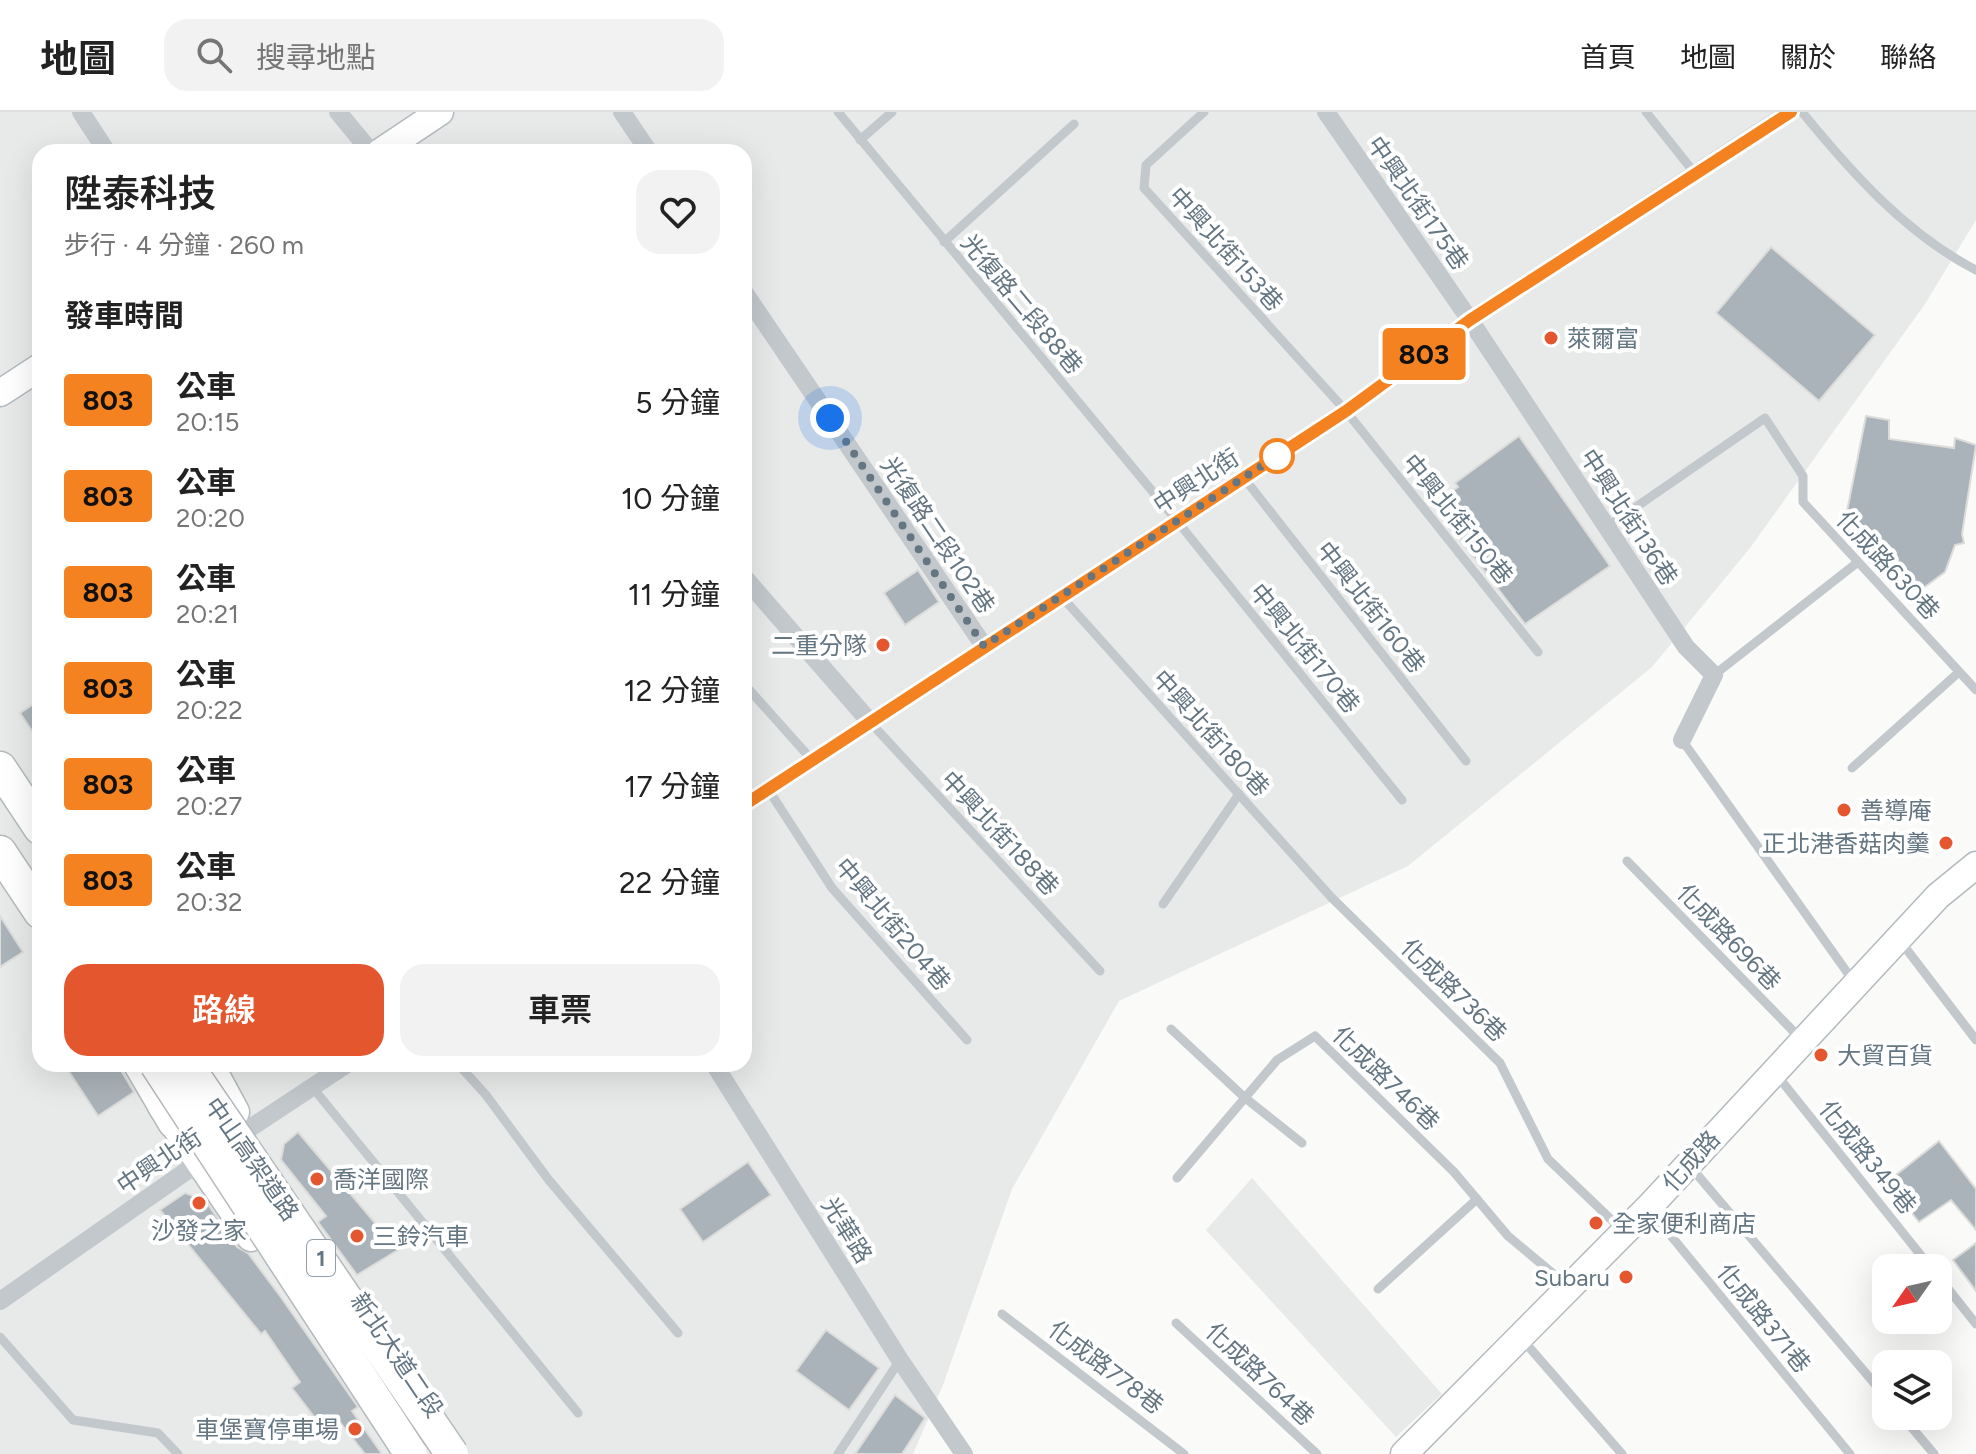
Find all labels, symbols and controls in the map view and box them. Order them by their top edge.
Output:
search box [164,19,724,91]
icon: search [192,33,236,77]
text: 地圖 [40,36,116,82]
text: 搜尋地點 [256,39,376,76]
text: 首頁 [1580,40,1636,74]
text: 地圖 [1680,40,1736,74]
text: 關於 [1780,40,1836,74]
text: 聯絡 [1880,40,1936,74]
street label: 中興北街175巷 [1361,131,1475,275]
button: heart [636,170,720,254]
text: 陞泰科技 [64,171,216,217]
street label: 中興北街153巷 [1163,181,1289,317]
street label: 光復路二段88巷 [955,228,1089,380]
text: 步行 · 4 分鐘 · 260 m [64,229,304,261]
text: 發車時間 [64,297,184,334]
place label: 萊爾富 [1567,324,1639,353]
line badge: 803 [1378,328,1470,380]
marker: 萊爾富 [1542,329,1560,347]
text: 803 [1399,337,1449,371]
text: 公車 [176,368,236,405]
text: 803 [83,383,133,417]
text: 5 分鐘 [635,384,720,421]
your location [810,398,850,438]
text: 20:15 [176,406,239,438]
unlabelled marker [1260,439,1294,473]
street label: 中興北街 [1148,443,1244,519]
street label: 中興北街136巷 [1574,443,1684,591]
street label: 中興北街150巷 [1397,448,1519,590]
street label: 光復路二段102巷 [875,451,1001,619]
text: 公車 [176,464,236,501]
text: 803 [83,479,133,513]
text: 10 分鐘 [621,480,720,517]
text: 20:20 [176,502,245,534]
street label: 化成路630巷 [1830,505,1946,625]
street label: 中興北街160巷 [1311,535,1431,679]
text: 公車 [176,560,236,597]
text: 803 [83,575,133,609]
text: 11 分鐘 [628,576,720,613]
street label: 中興北街170巷 [1244,577,1366,719]
text: 20:21 [176,598,239,630]
place label: 二重分隊 [771,631,867,660]
marker: 二重分隊 [874,636,892,654]
text: 公車 [176,656,236,693]
street label: 中興北街180巷 [1147,664,1275,802]
text: 803 [83,671,133,705]
text: 12 分鐘 [623,672,720,709]
text: 20:22 [176,694,243,726]
text: 公車 [176,752,236,789]
street label: 中興北街188巷 [935,765,1065,901]
text: 803 [83,767,133,801]
text: 17 分鐘 [624,768,720,805]
text: 20:27 [176,790,242,822]
place label: 善導庵 [1860,796,1932,825]
marker: 善導庵 [1835,801,1853,819]
place label: 正北港香菇肉羹 [1762,829,1930,858]
marker: 正北港香菇肉羹 [1937,834,1955,852]
text: 公車 [176,848,236,885]
street label: 中興北街204巷 [829,852,957,996]
text: 803 [83,863,133,897]
text: 22 分鐘 [619,864,720,901]
street label: 化成路696巷 [1671,878,1787,996]
text: 20:32 [176,886,242,918]
street label: 化成路736巷 [1395,932,1513,1048]
button: 路線 [64,964,384,1056]
button: 車票 [400,964,720,1056]
street label: 化成路746巷 [1327,1020,1445,1136]
place label: 大貿百貨 [1837,1041,1933,1070]
marker: 大貿百貨 [1812,1046,1830,1064]
street label: 中山高架道路 [199,1092,305,1226]
street label: 化成路349巷 [1813,1094,1923,1220]
street label: 中興北街 [111,1122,207,1200]
street label: 化成路 [1656,1125,1726,1197]
place label: 喬洋國際 [333,1165,429,1194]
marker: 喬洋國際 [308,1170,326,1188]
street label: 光華路 [816,1192,878,1268]
marker: 沙發之家 [190,1194,208,1212]
place label: 全家便利商店 [1612,1209,1756,1238]
marker: 全家便利商店 [1587,1214,1605,1232]
place label: 沙發之家 [151,1216,247,1245]
place label: 三鈴汽車 [373,1222,469,1251]
marker: 三鈴汽車 [348,1227,366,1245]
road number: 1 [307,1240,335,1276]
north arrow [1872,1254,1952,1334]
map controls [1872,1254,1952,1430]
street label: 化成路371巷 [1711,1258,1817,1378]
place label: Subaru [1534,1263,1610,1292]
marker: Subaru [1617,1268,1635,1286]
street label: 新北大道二段 [345,1287,449,1423]
street label: 化成路778巷 [1043,1314,1169,1420]
street label: 化成路764巷 [1200,1317,1320,1431]
button: layers [1872,1350,1952,1430]
place label: 車堡寶停車場 [195,1415,339,1444]
marker: 車堡寶停車場 [346,1420,364,1438]

